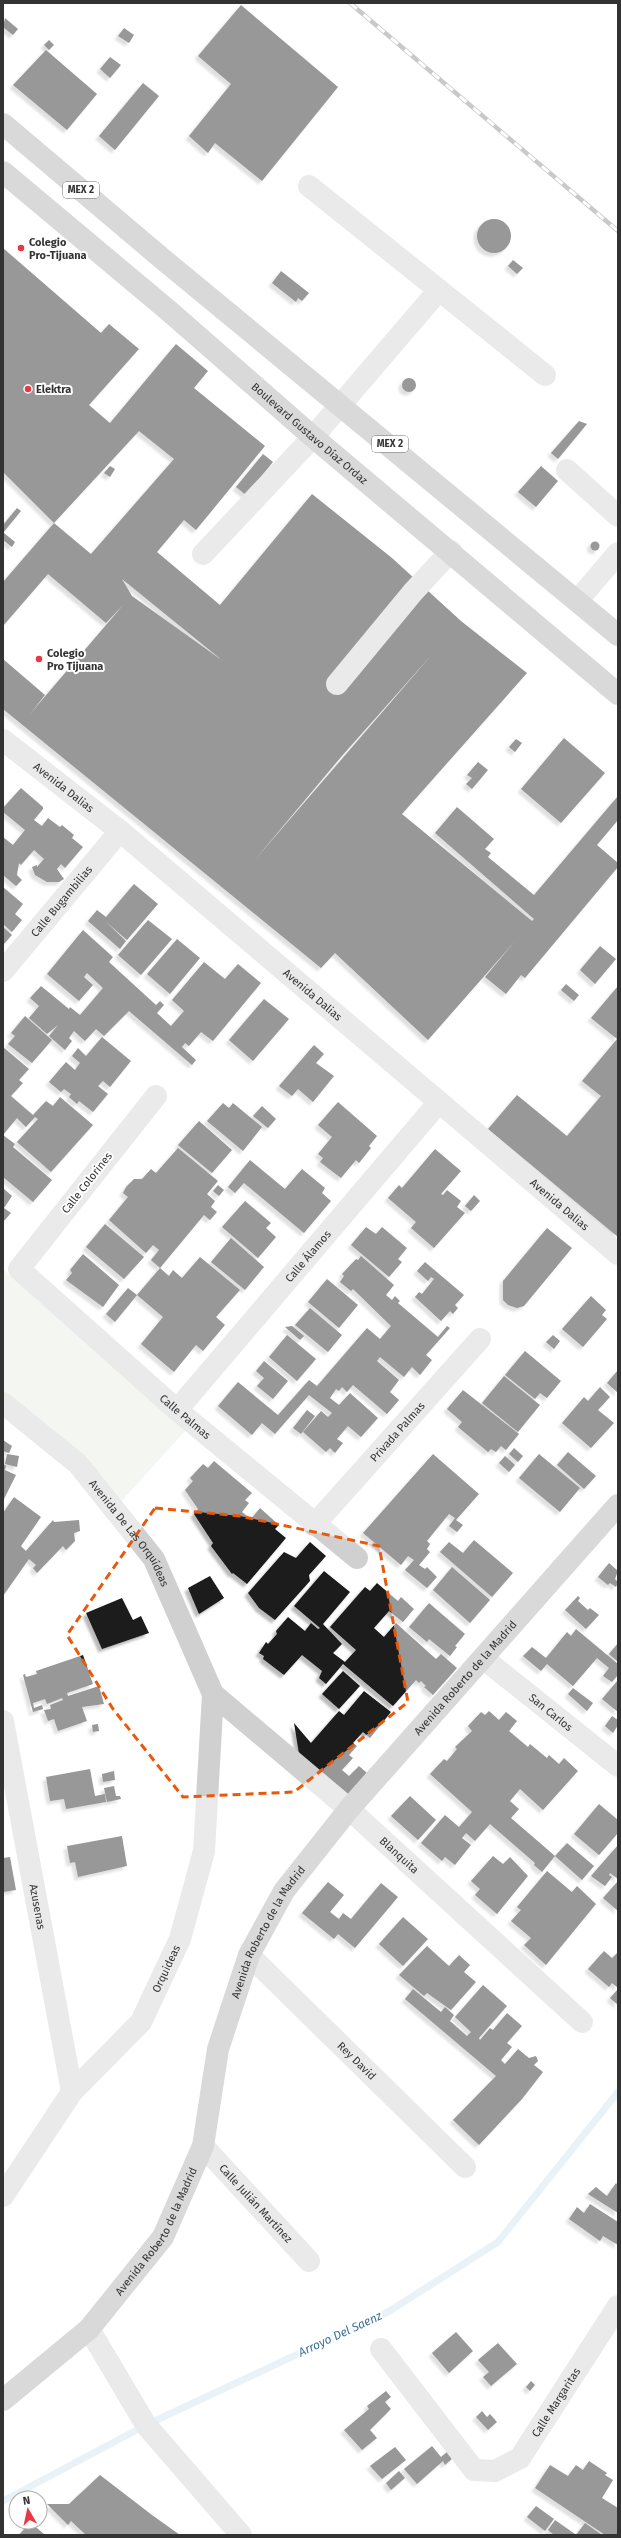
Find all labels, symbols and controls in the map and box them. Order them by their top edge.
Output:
road number: MEX 2 [63,182,99,198]
place label: Colegio Pro-Tijuana [29,236,87,262]
marker: Colegio Pro-Tijuana [16,243,26,253]
street label: Boulevard Gustavo Díaz Ordaz [249,380,371,487]
place label: Elektra [36,383,71,396]
marker: Elektra [23,384,33,394]
road number: MEX 2 [372,436,408,452]
place label: Colegio Pro Tijuana [47,647,103,673]
marker: Colegio Pro Tijuana [34,654,44,664]
street label: Avenida Dalias [31,760,97,815]
street label: Calle Bugambilias [28,863,95,939]
street label: Avenida Dalias [281,966,345,1023]
street label: Calle Colorines [59,1150,115,1216]
street label: Avenida Dalias [528,1176,592,1233]
street label: Calle Álamos [282,1228,333,1285]
street label: Calle Palmas [157,1391,213,1442]
street label: Privada Palmas [367,1399,427,1464]
street label: Avenida De Las Orquídeas [86,1477,172,1588]
street label: Avenida Roberto de la Madrid [411,1618,519,1738]
street label: San Carlos [526,1691,575,1734]
street label: Blanquita [377,1834,422,1876]
street label: Avenida Roberto de la Madrid [229,1863,308,2000]
street label: Azusenas [27,1883,48,1931]
street label: Orquideas [149,1943,183,1995]
street label: Rey David [335,2039,379,2082]
street label: Calle Julián Martínez [217,2162,295,2245]
street label: Avenida Roberto de la Madrid [112,2165,199,2298]
water label: Arroyo Del Saenz [295,2308,385,2360]
street label: Calle Margaritas [529,2365,583,2439]
north arrow [8,2490,48,2530]
text: N [22,2494,31,2508]

